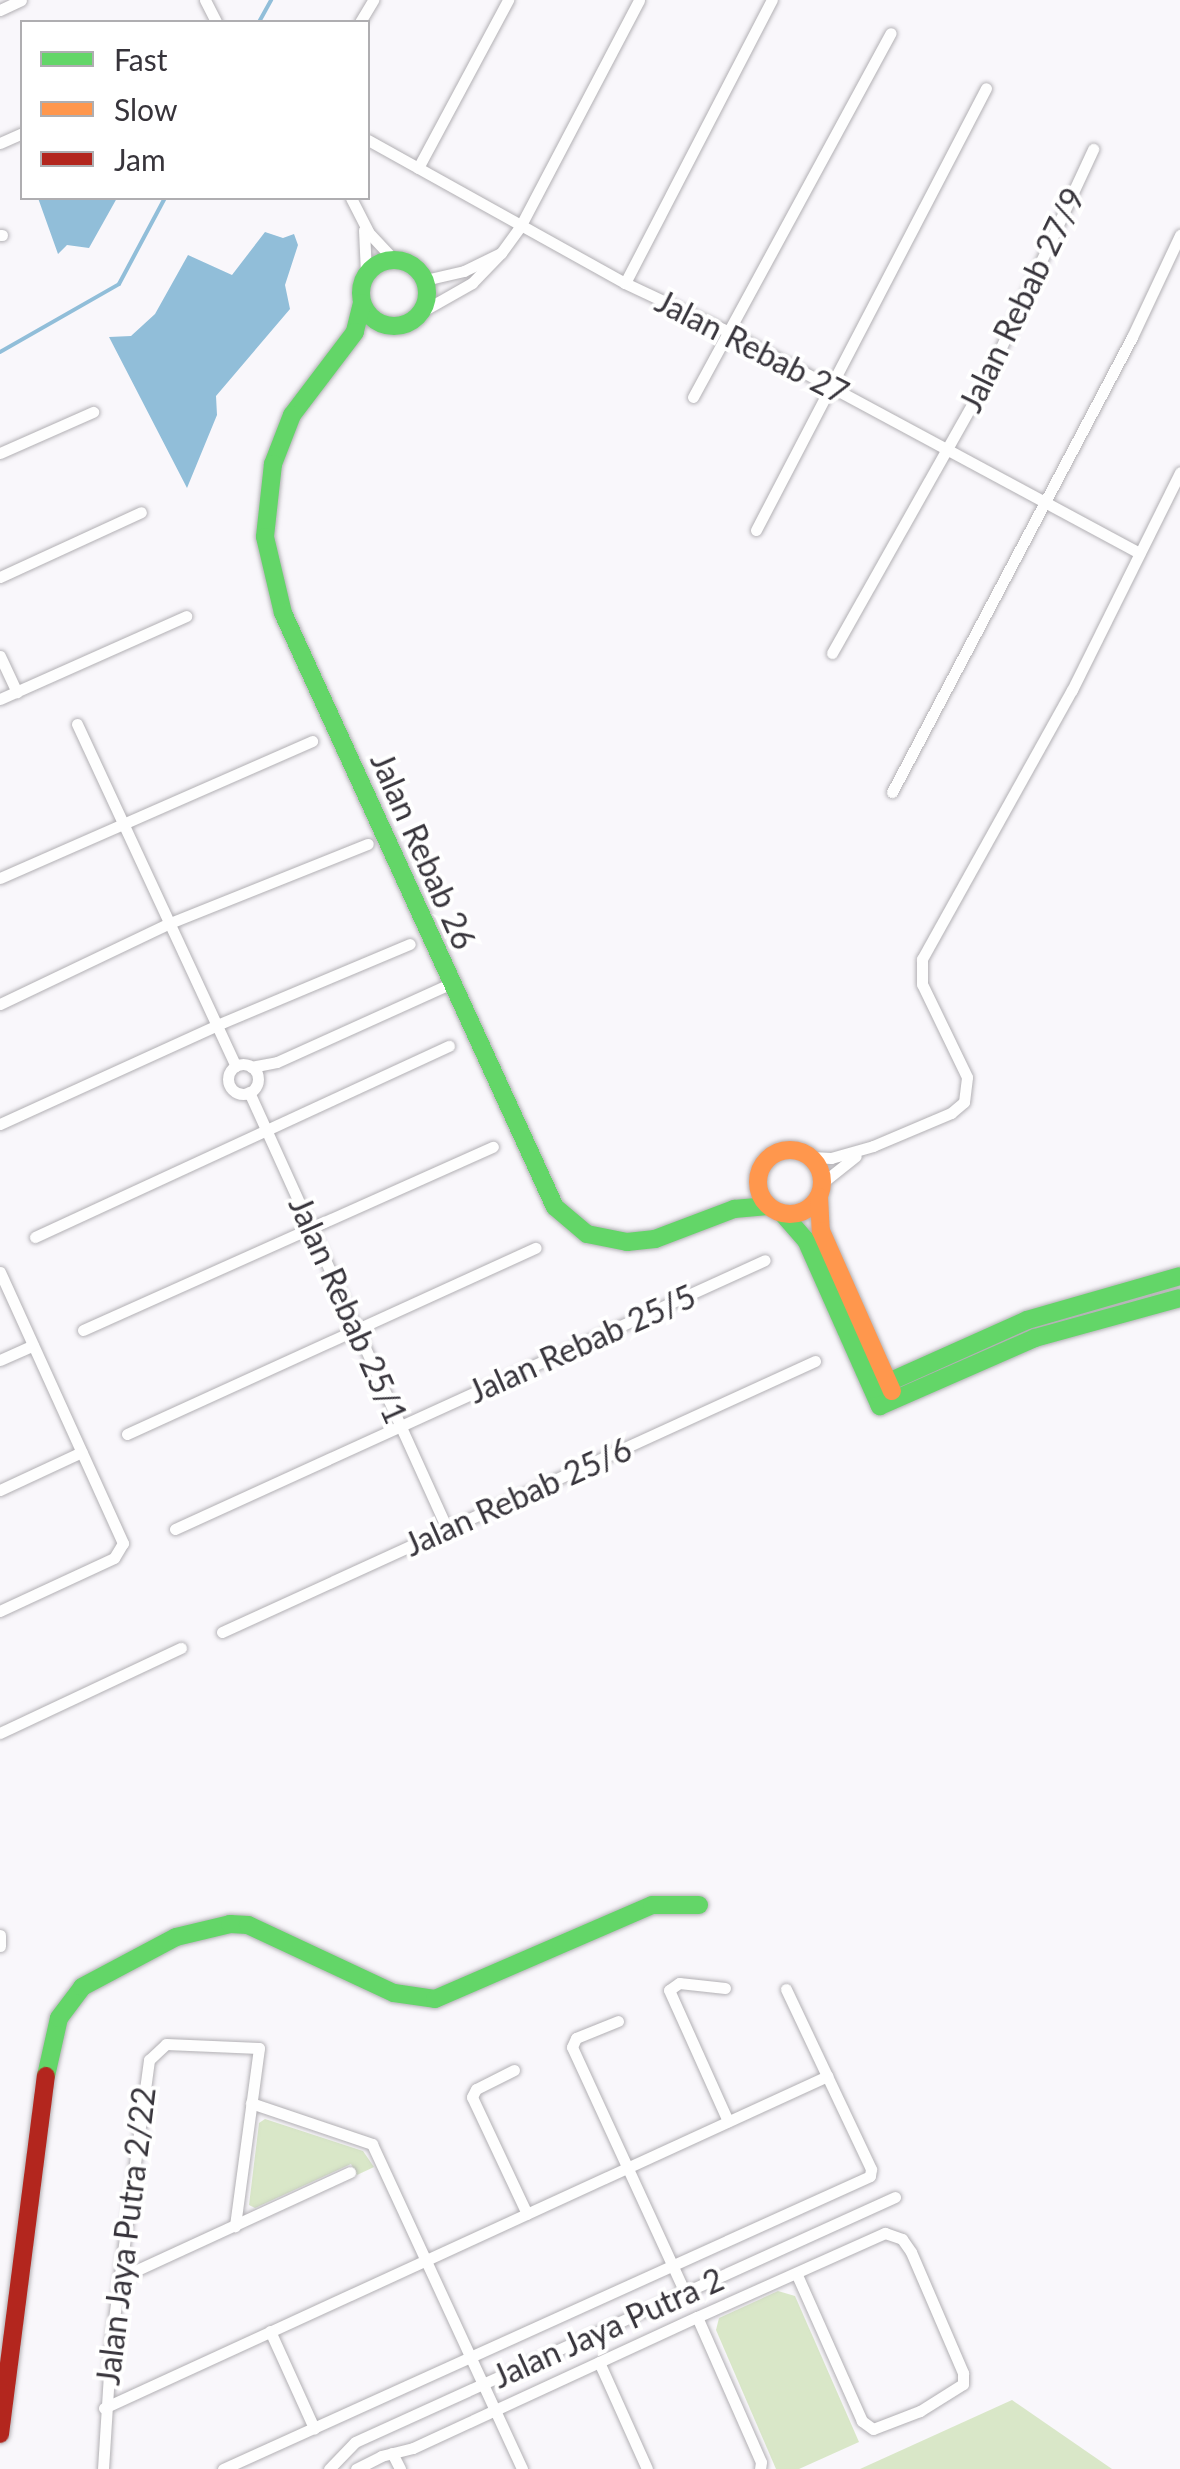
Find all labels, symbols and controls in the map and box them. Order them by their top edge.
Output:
legend [20,20,370,200]
text: Fast [114,41,168,77]
text: Slow [114,91,177,127]
text: Jam [114,141,166,177]
street label: Jalan Rebab 27/9 [951,182,1093,418]
street label: Jalan Rebab 27 [649,282,855,412]
street label: Jalan Rebab 26 [362,747,484,955]
street label: Jalan Rebab 25/1 [281,1191,415,1429]
street label: Jalan Rebab 25/5 [463,1277,701,1411]
street label: Jalan Rebab 25/6 [399,1430,637,1564]
street label: Jalan Jaya Putra 2/22 [89,2084,163,2388]
street label: Jalan Jaya Putra 2 [486,2260,730,2396]

